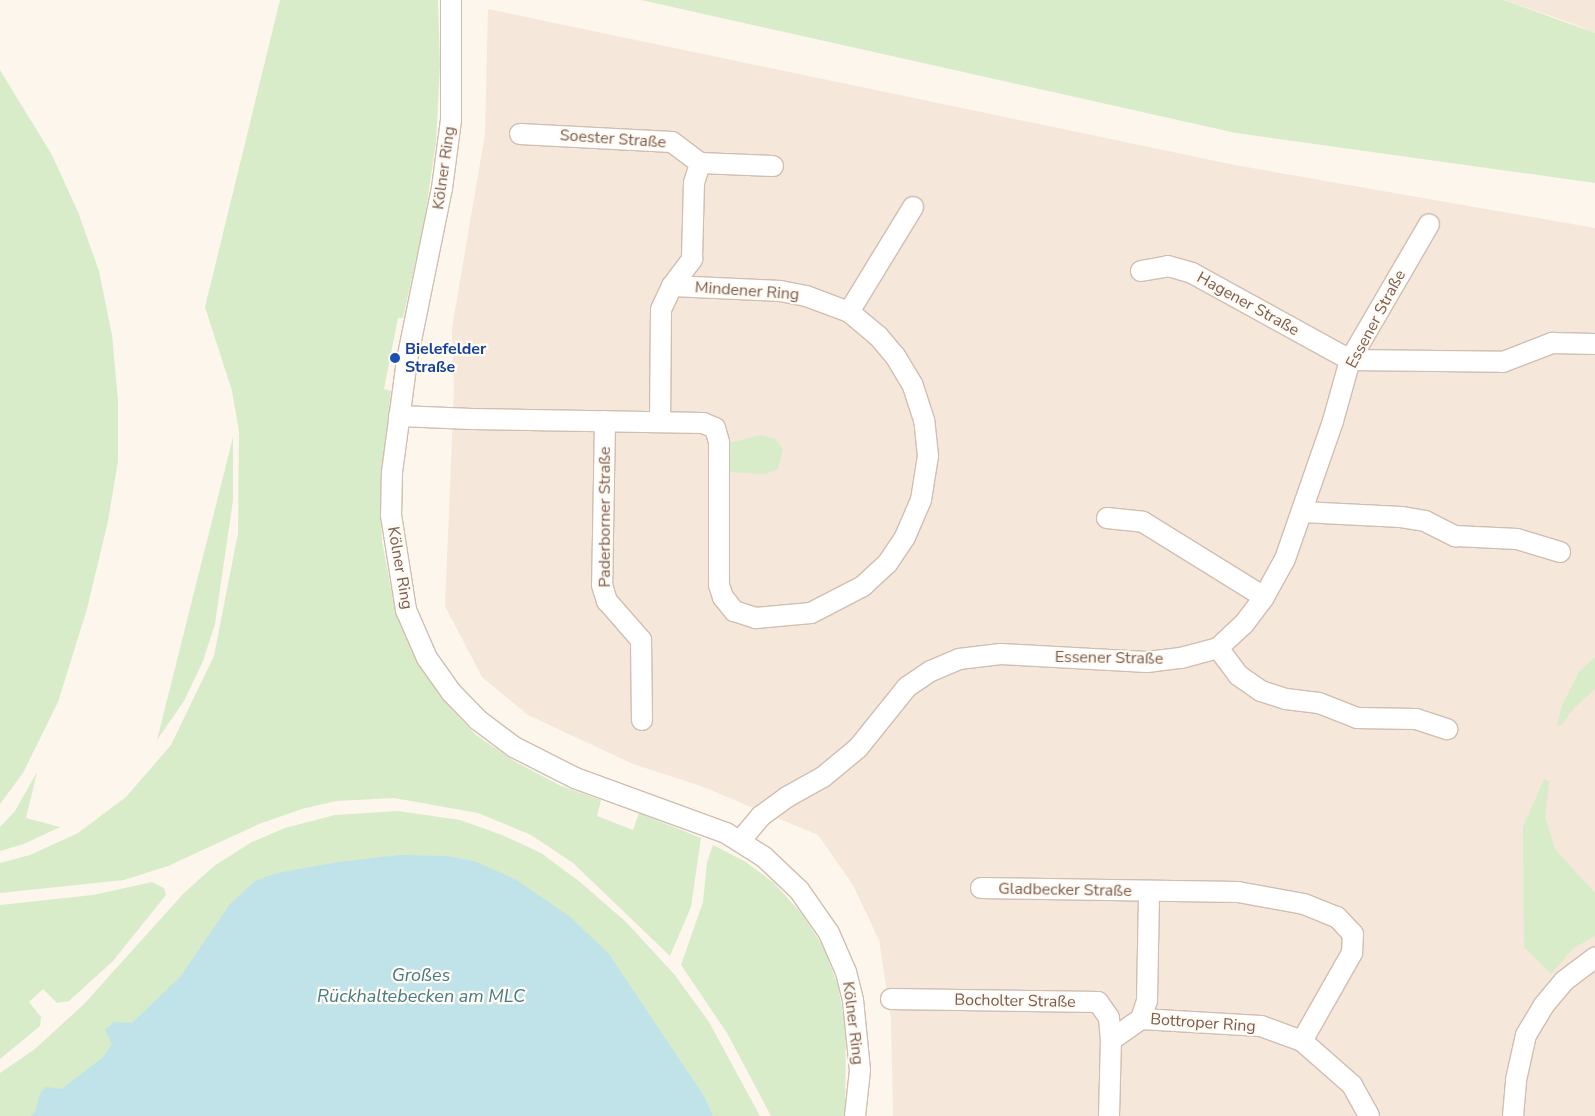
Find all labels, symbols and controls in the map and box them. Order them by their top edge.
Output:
street label: Kölner Ring [429,125,459,211]
street label: Soester Straße [559,126,667,152]
street label: Essener Straße [1342,267,1410,371]
street label: Hagener Straße [1194,268,1302,340]
street label: Mindener Ring [694,278,800,304]
place label: Bielefelder Straße [405,339,486,377]
marker: Bielefelder Straße [389,352,401,364]
street label: Paderborner Straße [595,446,615,588]
street label: Kölner Ring [383,525,417,611]
street label: Essener Straße [1055,647,1163,669]
street label: Gladbecker Straße [998,879,1132,901]
water label: Großes Rückhaltebecken am MLC [317,965,525,1008]
street label: Kölner Ring [838,980,868,1066]
street label: Bocholter Straße [954,990,1076,1012]
street label: Bottroper Ring [1150,1010,1256,1036]

